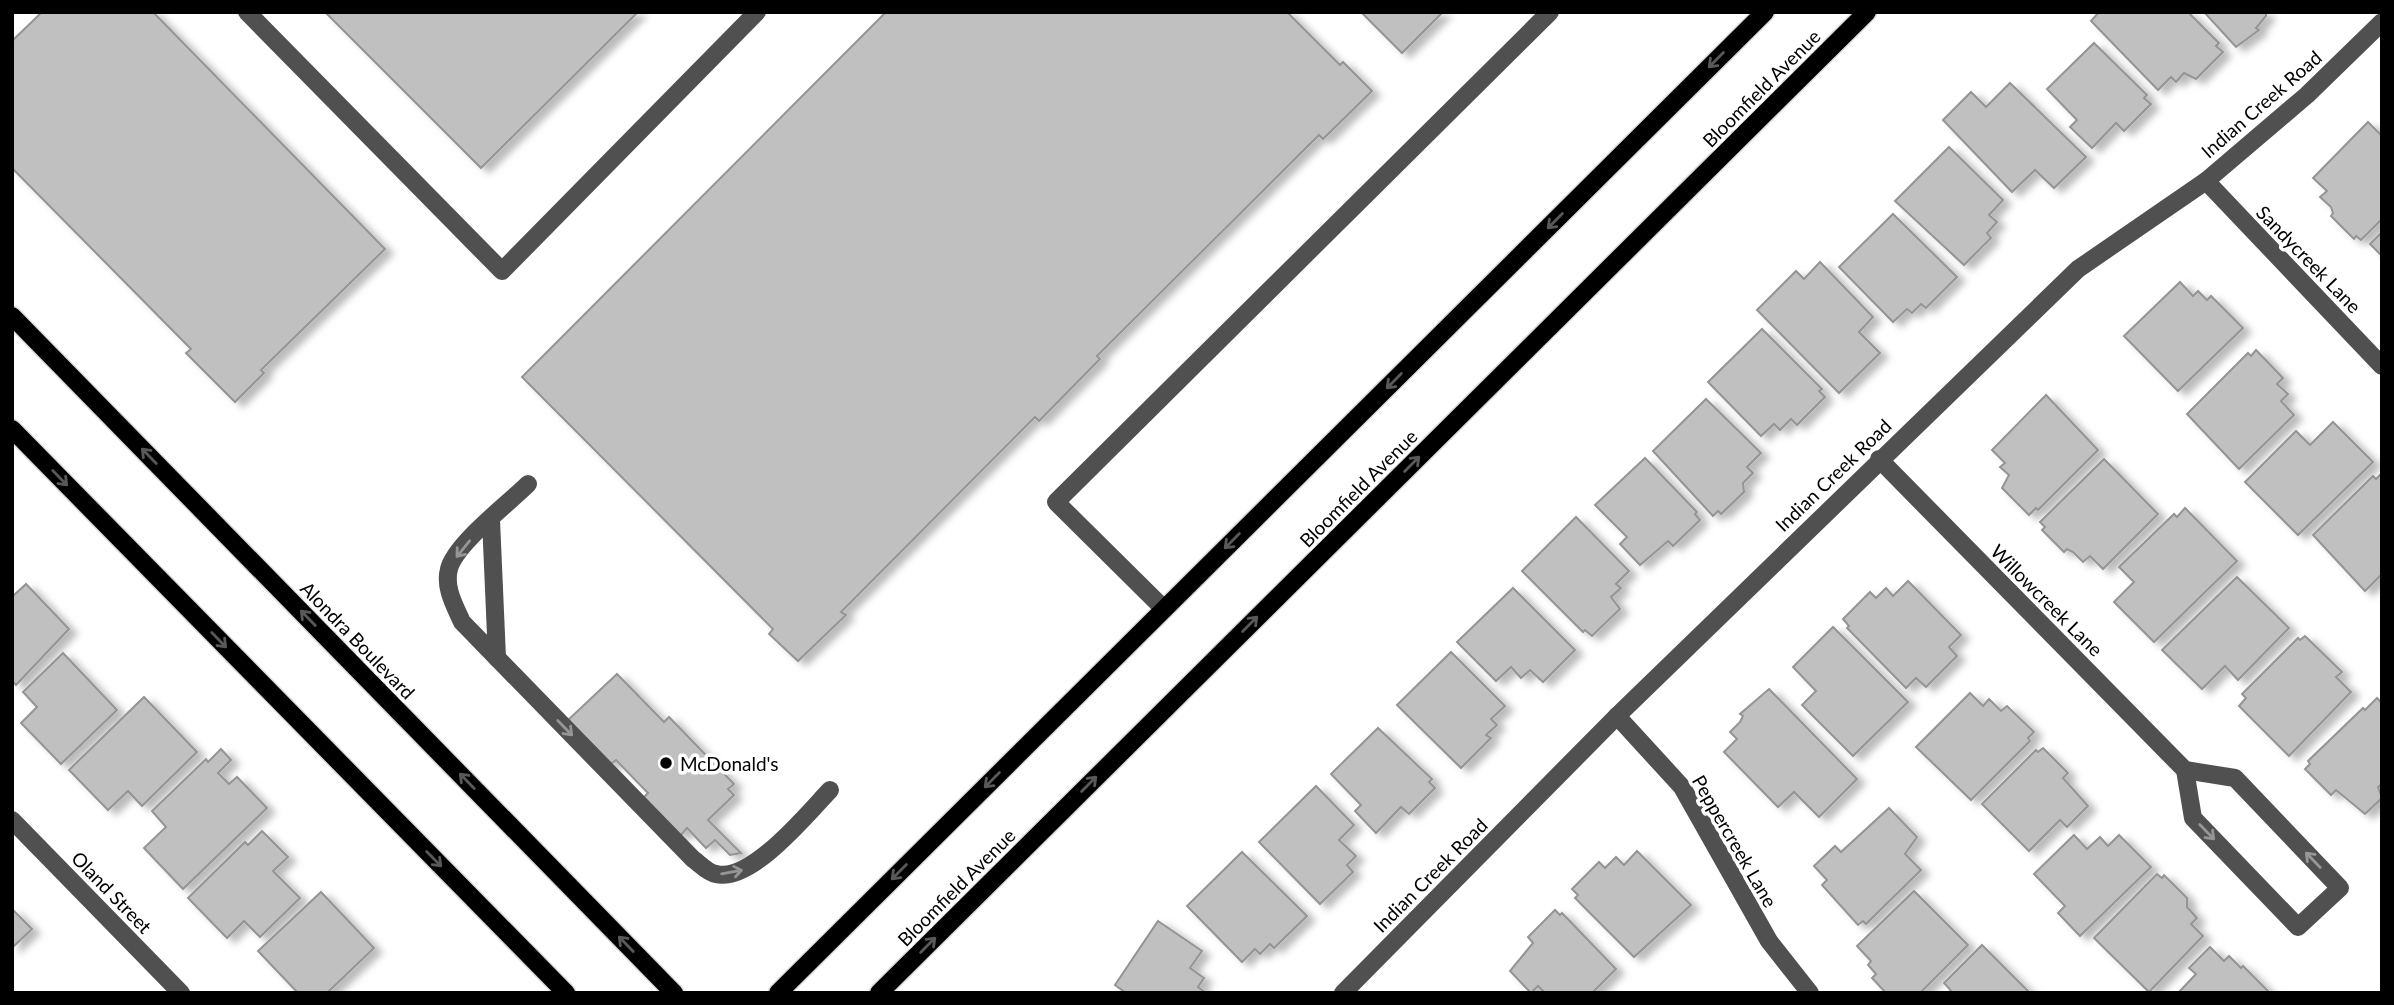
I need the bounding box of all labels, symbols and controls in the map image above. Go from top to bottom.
street label: Bloomfield Avenue [1697,24,1825,152]
street label: Indian Creek Road [2196,46,2326,162]
one-way arrow [1708,52,1725,69]
street label: Sandycreek Lane [2252,201,2366,317]
one-way arrow [1547,212,1564,229]
one-way arrow [1385,372,1402,389]
street label: Indian Creek Road [1770,414,1896,536]
street label: Bloomfield Avenue [1294,424,1422,552]
one-way arrow [141,448,158,465]
one-way arrow [1403,455,1420,472]
one-way arrow [51,469,68,486]
one-way arrow [1224,533,1241,550]
street label: Willowcreek Lane [1986,539,2108,661]
one-way arrow [455,540,470,558]
street label: Alondra Boulevard [296,576,420,704]
one-way arrow [300,610,317,627]
one-way arrow [1242,616,1259,633]
one-way arrow [211,632,228,649]
one-way arrow [556,719,573,736]
place label: McDonald's [680,752,779,775]
marker: McDonald's [658,755,674,771]
street label: Peppercreek Lane [1688,771,1782,911]
one-way arrow [983,772,1000,789]
one-way arrow [459,773,476,790]
one-way arrow [1080,776,1097,793]
street label: Indian Creek Road [1368,813,1492,937]
street label: Bloomfield Avenue [892,823,1020,951]
one-way arrow [2198,824,2215,841]
street label: Oland Street [67,846,157,938]
one-way arrow [426,851,443,868]
one-way arrow [2305,852,2322,869]
one-way arrow [891,863,908,880]
one-way arrow [720,865,742,878]
one-way arrow [618,936,635,953]
one-way arrow [919,936,936,953]

